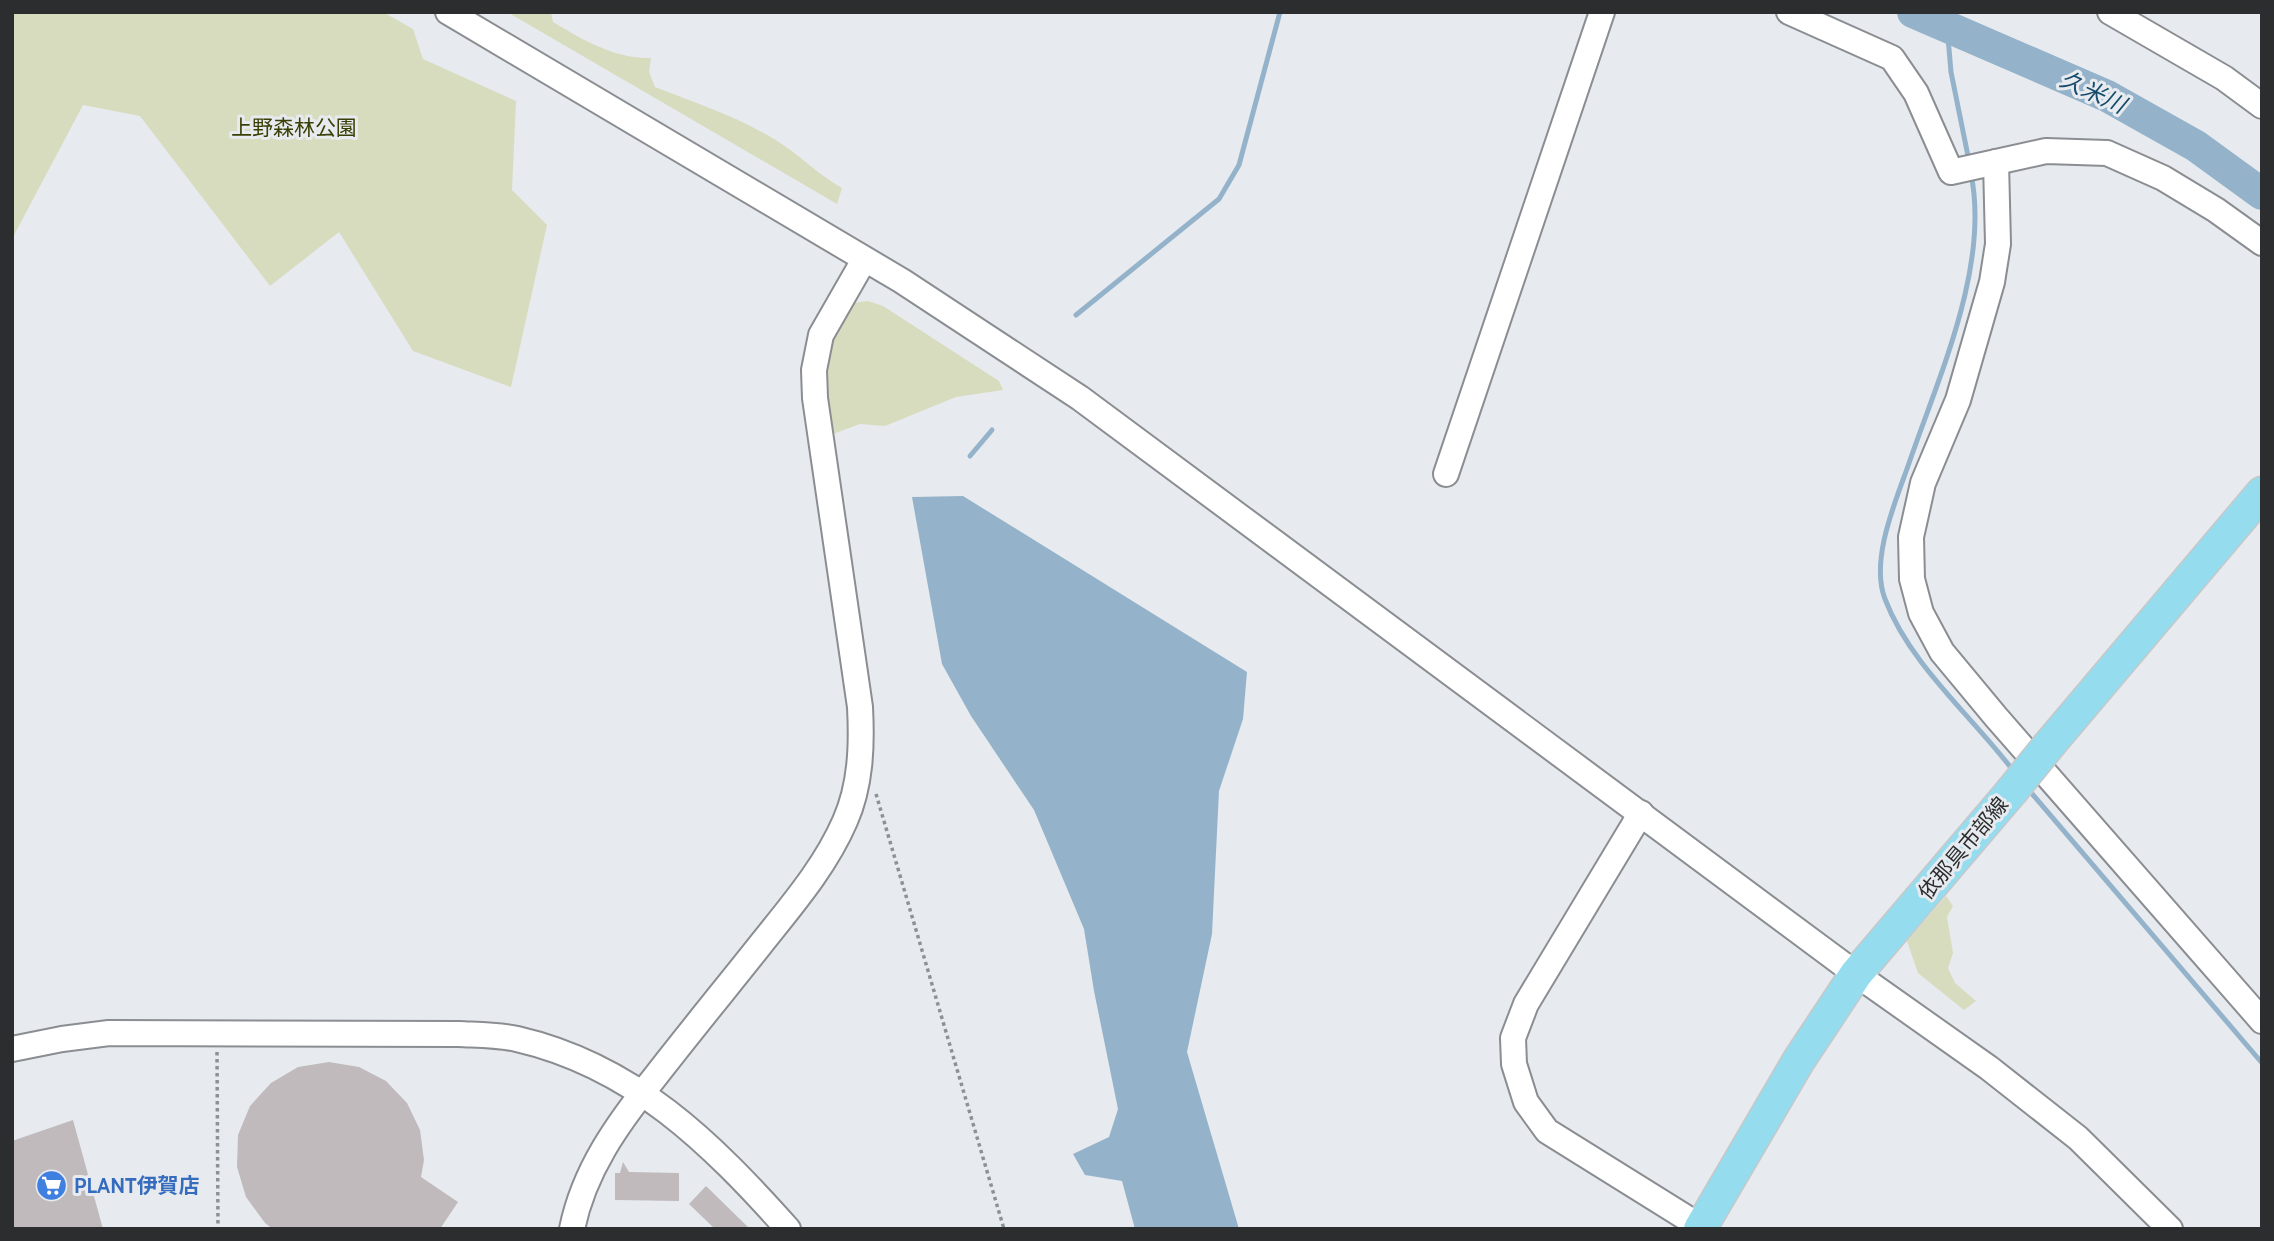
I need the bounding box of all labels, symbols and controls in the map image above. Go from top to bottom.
water label: 久米川 [2056,65,2133,121]
park label: 上野森林公園 [231,115,357,140]
street label: 依那具市部線 [1913,792,2013,904]
supermarket icon: PLANT伊賀店 [34,1168,68,1202]
place label: PLANT伊賀店 [74,1173,200,1198]

